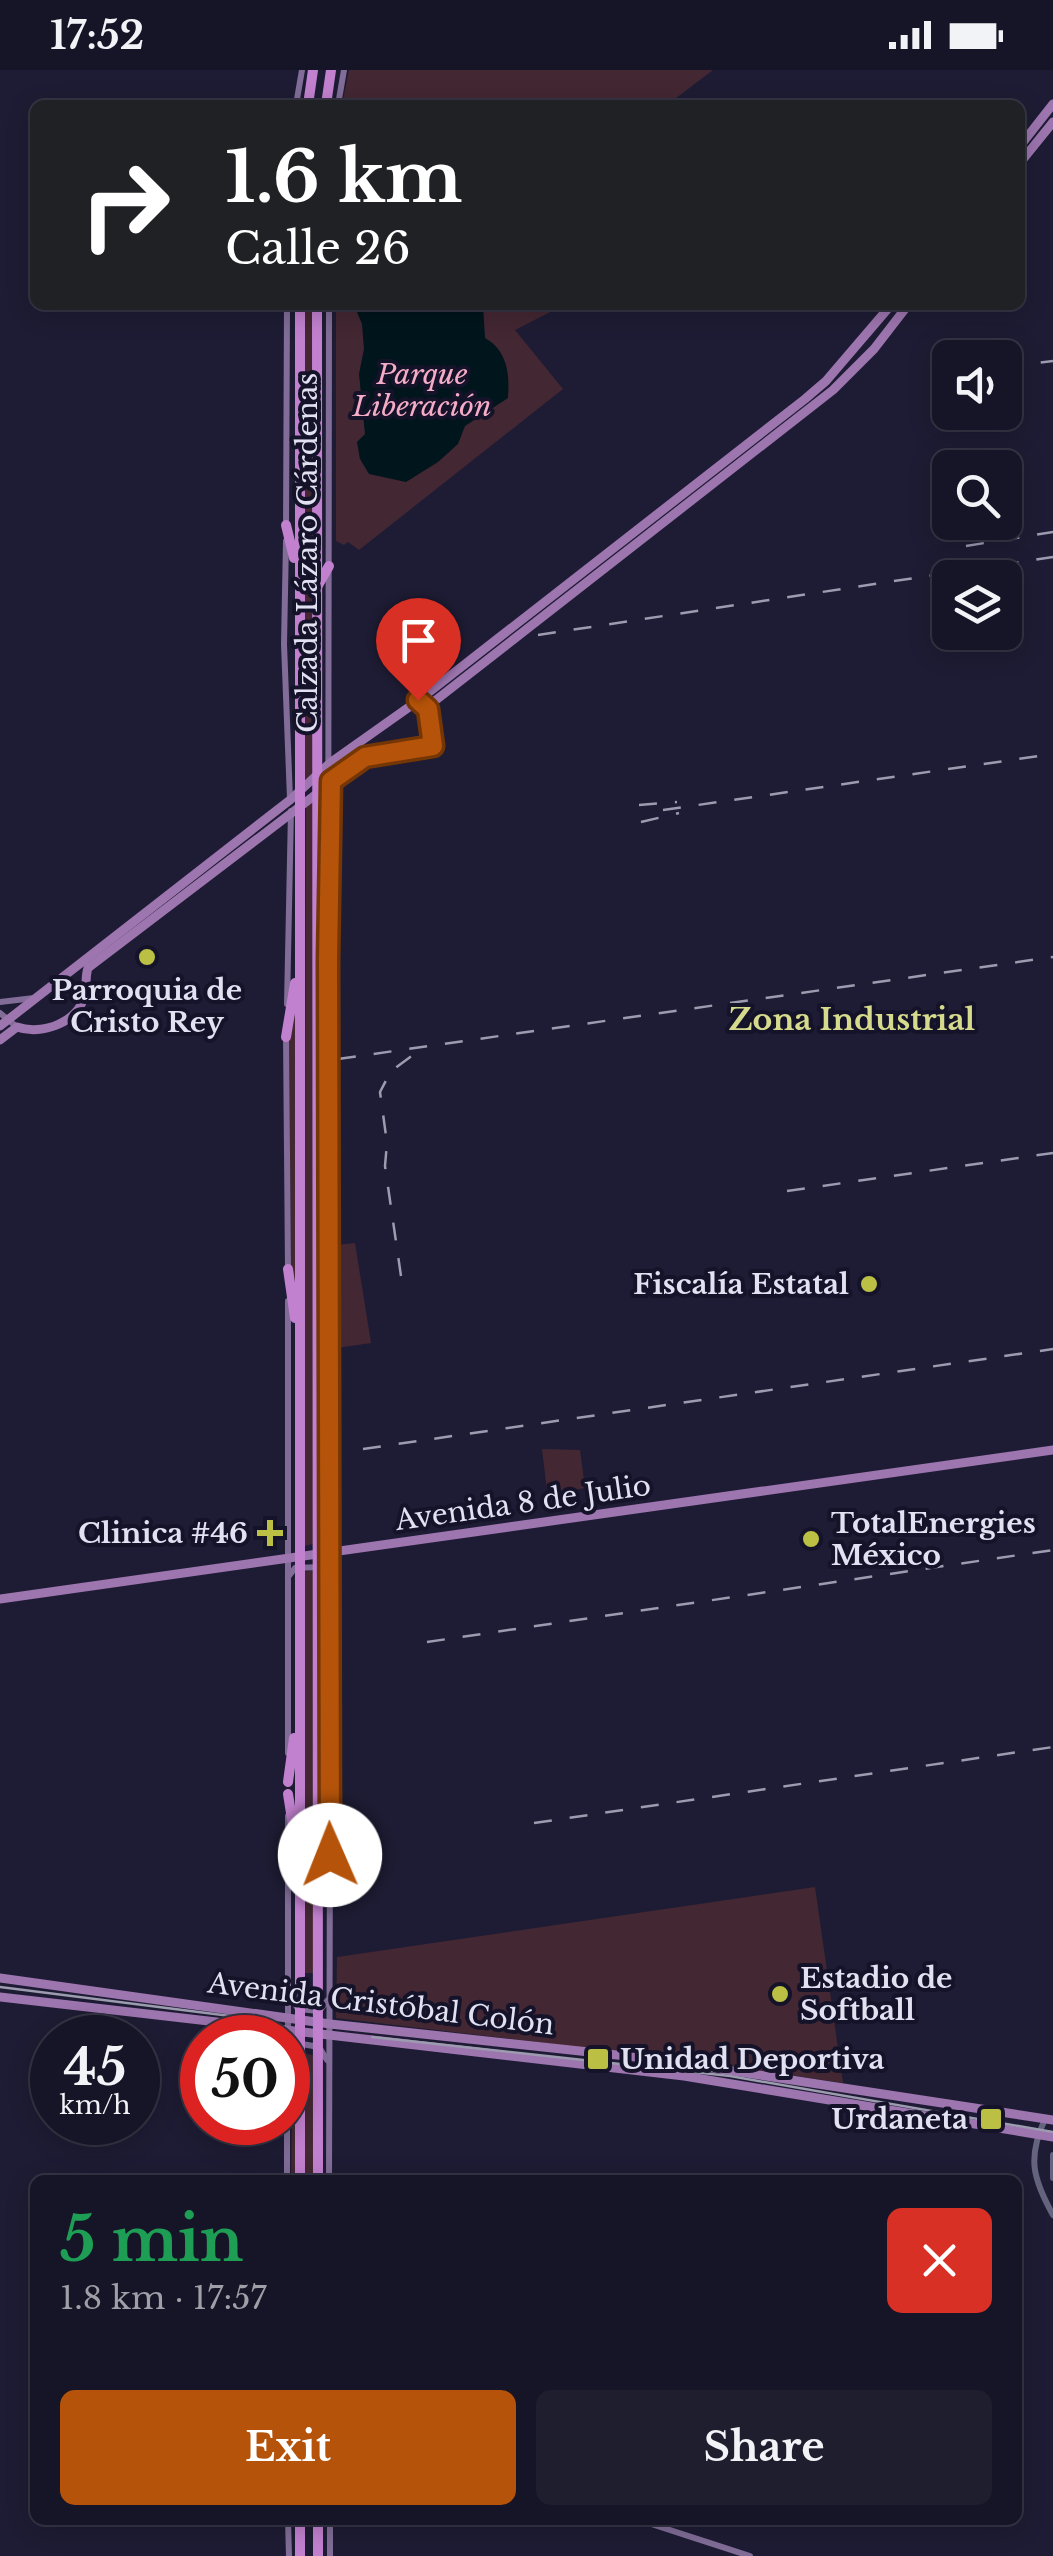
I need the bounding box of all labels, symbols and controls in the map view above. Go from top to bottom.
text: 17:52 [50,12,144,59]
text: 1.6 km [225,134,463,221]
icon: right [60,140,190,270]
text: Calle 26 [225,220,411,276]
map controls [932,340,1022,650]
button: sound [932,340,1022,430]
park label: Parque Liberación [352,357,491,424]
street label: Calzada Lázaro Cárdenas [290,373,325,733]
button: search [932,450,1022,540]
button: layers [932,560,1022,650]
pin [376,598,461,701]
icon: arrive [391,613,446,668]
marker: Parroquia de Cristo Rey [136,946,158,968]
place label: Parroquia de Cristo Rey [52,973,242,1040]
district label: Zona Industrial [729,1001,976,1038]
place label: Fiscalía Estatal [633,1267,849,1302]
marker: Fiscalía Estatal [858,1273,880,1295]
street label: Avenida 8 de Julio [392,1468,653,1538]
place label: TotalEnergies México [831,1506,1036,1573]
place label: Clinica #46 [78,1516,248,1551]
marker: Clinica #46 [257,1520,283,1546]
marker: TotalEnergies México [800,1528,822,1550]
position arrow [278,1803,382,1907]
place label: Estadio de Softball [800,1961,953,2028]
street label: Avenida Cristóbal Colón [205,1965,556,2043]
marker: Estadio de Softball [769,1983,791,2005]
speed limit sign: 50 [180,2015,310,2145]
text: 45 [64,2036,126,2099]
place label: Unidad Deportiva [620,2042,885,2077]
marker: Unidad Deportiva [585,2046,611,2072]
text: km/h [60,2090,130,2121]
place label: Urdaneta [831,2102,968,2137]
marker: Urdaneta [978,2106,1004,2132]
text: 5 min [60,2203,243,2277]
button: close [887,2208,992,2313]
text: 1.8 km · 17:57 [60,2278,267,2318]
button: Exit [60,2390,516,2505]
button: Share [536,2390,992,2505]

